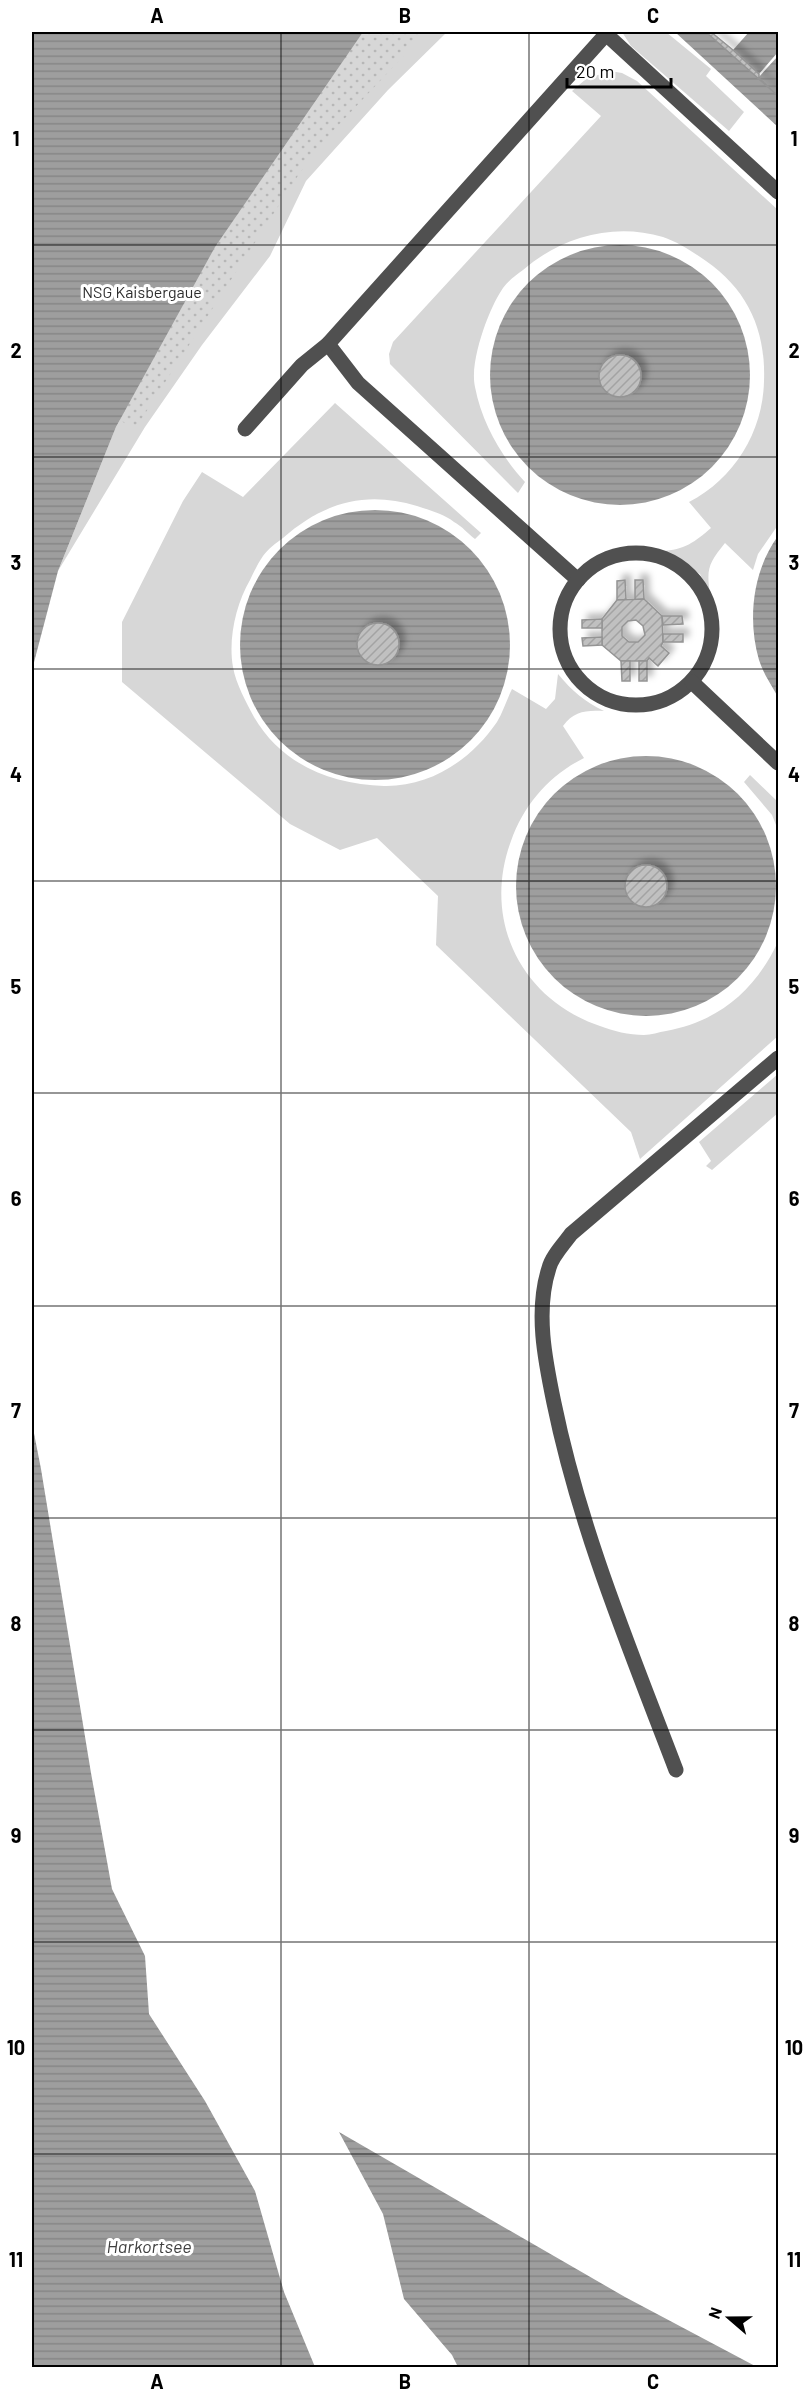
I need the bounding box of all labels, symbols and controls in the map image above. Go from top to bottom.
text: A [150,3,164,27]
text: B [399,3,411,27]
text: C [647,3,659,27]
scale bar [567,51,670,89]
text: 20 m [576,60,614,82]
text: 1 [12,126,20,150]
text: 1 [790,126,798,150]
park label: NSG Kaisbergaue [82,282,202,301]
text: 2 [10,338,22,362]
text: 2 [788,338,800,362]
text: 3 [11,550,21,574]
text: 3 [789,550,799,574]
text: 4 [10,762,22,786]
text: 4 [788,762,800,786]
text: 5 [11,974,22,998]
text: 5 [789,974,800,998]
text: 6 [11,1186,22,1210]
text: 6 [789,1186,800,1210]
text: 7 [11,1398,21,1422]
text: 7 [789,1398,799,1422]
text: 8 [11,1611,22,1635]
text: 8 [789,1611,800,1635]
text: 9 [11,1823,21,1847]
text: 9 [789,1823,799,1847]
text: 10 [7,2035,25,2059]
text: 10 [785,2035,803,2059]
water label: Harkortsee [106,2235,192,2257]
text: 11 [9,2247,23,2271]
text: 11 [787,2247,801,2271]
north arrow [699,2288,759,2348]
text: N [704,2304,725,2321]
text: A [150,2369,164,2393]
text: B [399,2369,411,2393]
text: C [647,2369,659,2393]

